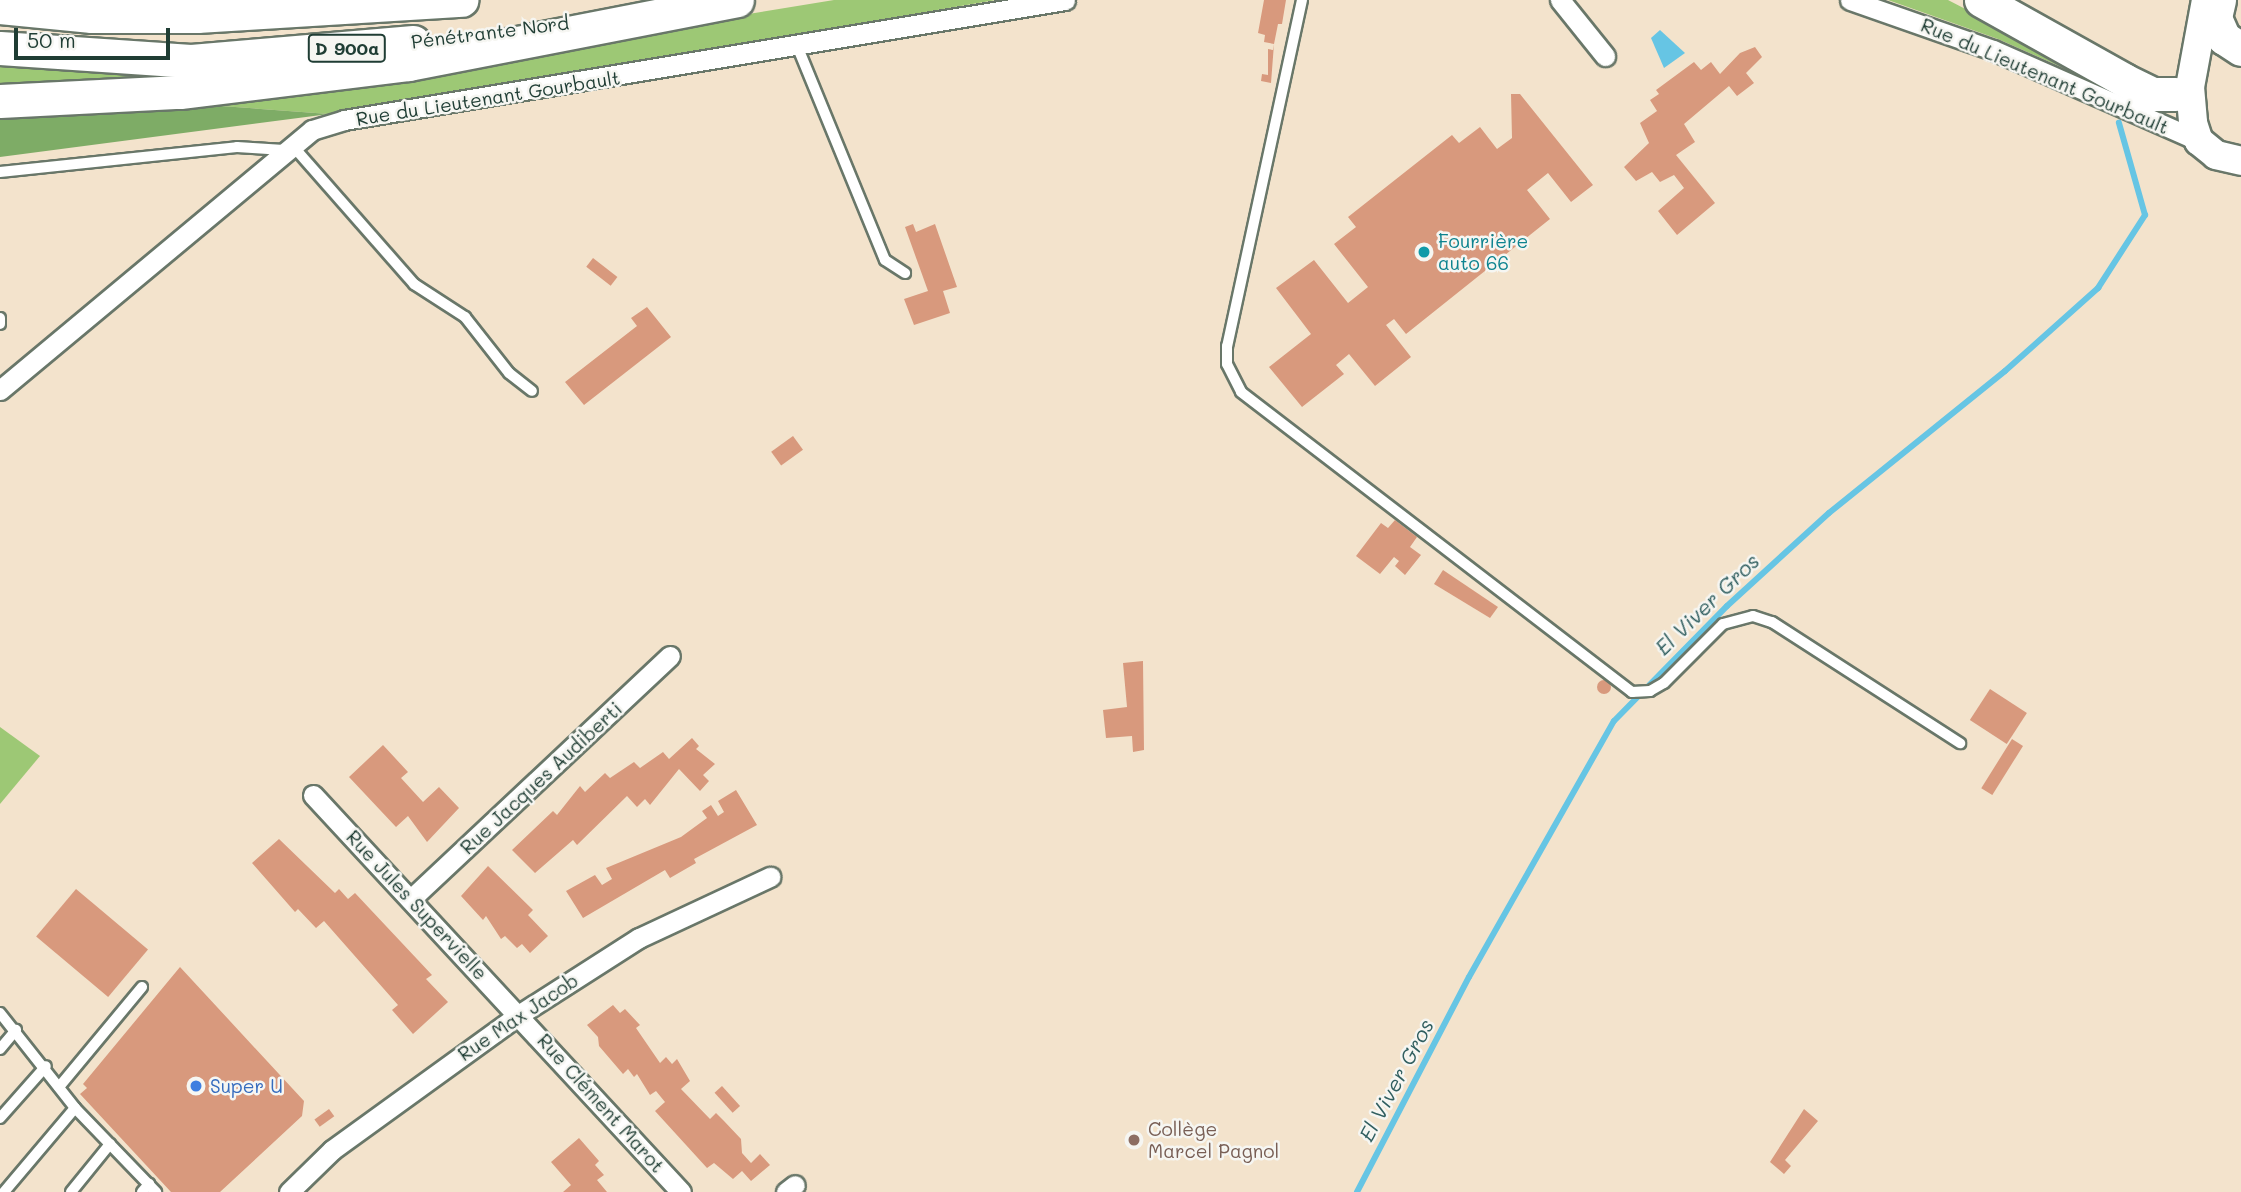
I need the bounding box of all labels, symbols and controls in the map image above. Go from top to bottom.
street label: Pénétrante Nord [410,11,570,53]
street label: Rue du Lieutenant Gourbault [1918,13,2172,139]
scale bar [18,14,173,58]
text: 50 m [27,26,76,53]
road number: D 900a [307,33,387,62]
street label: Rue du Lieutenant Gourbault [354,66,622,130]
place label: Fourrière auto 66 [1438,230,1528,274]
marker: Fourrière auto 66 [1416,244,1432,260]
water label: El Viver Gros [1650,548,1764,660]
street label: Rue Jacques Audiberti [456,697,626,859]
street label: Rue Jules Supervielle [342,826,492,984]
street label: Rue Max Jacob [454,968,582,1066]
water label: El Viver Gros [1353,1015,1439,1145]
street label: Rue Clément Marot [533,1029,669,1177]
place label: Super U [210,1075,283,1097]
marker: Super U [188,1078,204,1094]
place label: Collège Marcel Pagnol [1148,1118,1279,1162]
marker: Collège Marcel Pagnol [1126,1132,1142,1148]

